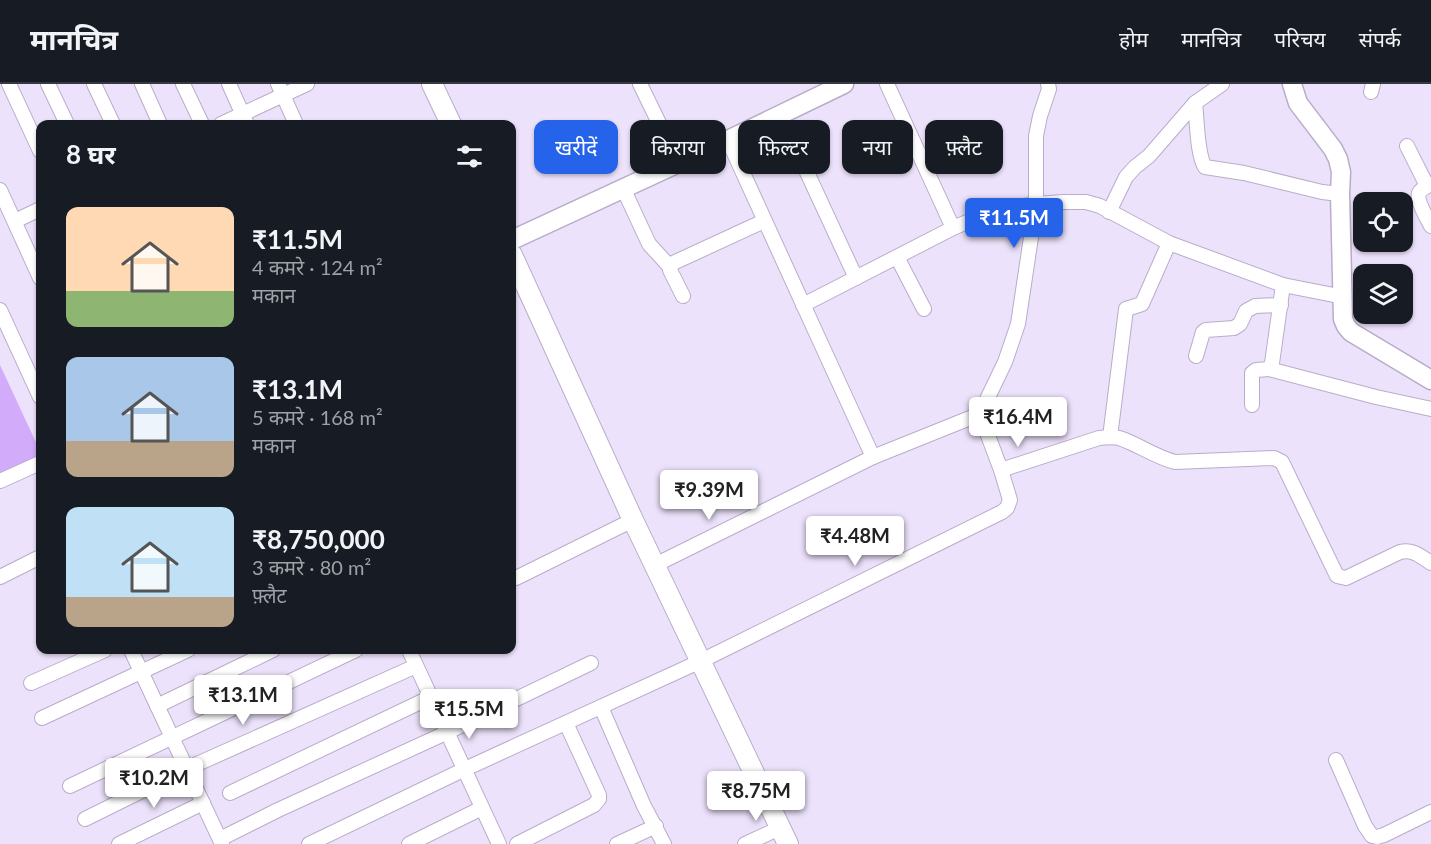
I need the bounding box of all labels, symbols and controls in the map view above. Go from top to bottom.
text: मानचित्र [30,22,118,56]
text: होम [1119,26,1148,51]
text: मानचित्र [1181,26,1241,51]
text: परिचय [1274,26,1326,51]
text: संपर्क [1359,26,1401,51]
chip: खरीदें [534,120,618,174]
chip: किराया [630,120,726,174]
chip: फ़िल्टर [738,120,830,174]
chip: नया [842,120,913,174]
chip: फ़्लैट [925,120,1003,174]
text: 8 घर [66,138,116,170]
icon: filters [453,140,486,173]
map controls [1353,192,1413,324]
button: locate [1353,192,1413,252]
pin: ₹11.5M [965,198,1063,249]
text: ₹11.5M [979,205,1049,229]
text: ₹11.5M [252,223,343,255]
icon: home [114,231,186,303]
text: 4 कमरे · 124 m² [252,255,383,279]
button: layers [1353,264,1413,324]
text: मकान [252,283,296,307]
text: ₹13.1M [252,373,343,405]
icon: home [114,381,186,453]
pin: ₹16.4M [969,397,1067,448]
text: ₹16.4M [983,404,1053,428]
text: 5 कमरे · 168 m² [252,405,383,429]
text: मकान [252,433,296,457]
pin: ₹9.39M [660,470,758,521]
text: ₹9.39M [674,477,744,501]
pin: ₹4.48M [806,516,904,567]
text: ₹8,750,000 [252,523,385,555]
text: ₹4.48M [820,523,890,547]
icon: home [114,531,186,603]
text: 3 कमरे · 80 m² [252,555,371,579]
text: फ़्लैट [252,583,287,607]
pin: ₹13.1M [194,675,292,726]
text: ₹13.1M [208,682,278,706]
pin: ₹15.5M [420,689,518,740]
text: ₹15.5M [434,696,504,720]
pin: ₹10.2M [105,758,203,809]
text: ₹10.2M [119,765,189,789]
pin: ₹8.75M [707,771,805,822]
text: ₹8.75M [721,778,791,802]

